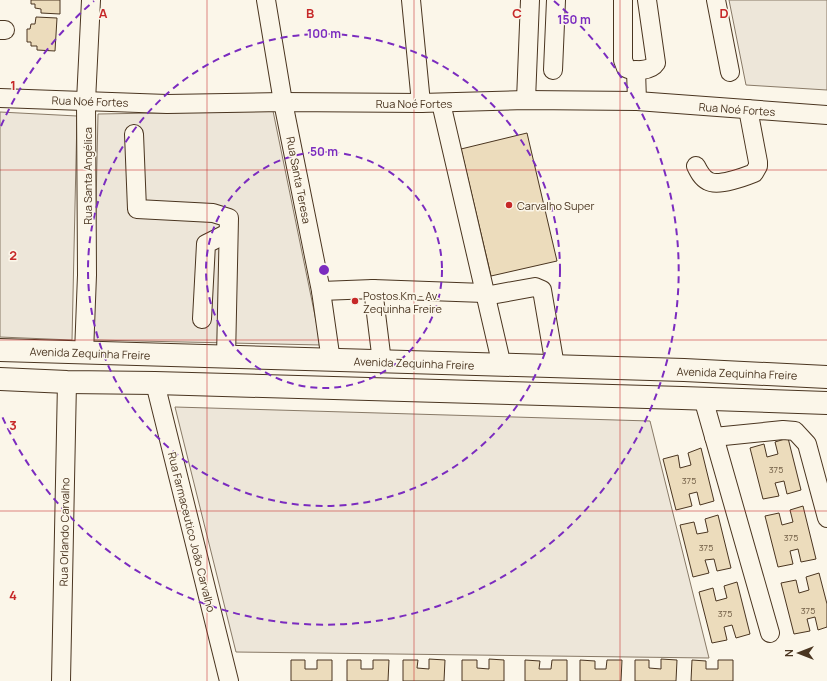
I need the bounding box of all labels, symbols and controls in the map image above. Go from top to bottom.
text: A [99,4,108,22]
text: B [306,4,314,22]
text: C [512,4,522,22]
text: D [719,4,729,22]
text: 150 m [557,11,591,28]
text: 100 m [307,25,341,42]
text: 1 [10,76,16,94]
street label: Rua Noé Fortes [51,92,129,110]
street label: Rua Noé Fortes [376,96,453,111]
street label: Rua Noé Fortes [698,99,776,119]
street label: Rua Santa Angélica [80,127,95,225]
street label: Rua Santa Teresa [283,135,315,225]
text: 50 m [310,143,338,160]
place label: Carvalho Super [517,198,594,213]
marker: Carvalho Super [504,200,514,210]
text: 2 [9,246,17,264]
centre of rings [317,263,331,277]
place label: Postos Km - Av. Zequinha Freire [363,288,442,316]
marker: Postos Km - Av. Zequinha Freire [350,296,360,306]
street label: Avenida Zequinha Freire [29,343,151,363]
street label: Avenida Zequinha Freire [353,353,475,373]
street label: Avenida Zequinha Freire [676,363,798,383]
text: 3 [9,416,17,434]
street label: Rua Farmaceutico João Carvalho [165,450,219,614]
house number: 375 [769,463,783,476]
house number: 375 [682,474,696,487]
street label: Rua Orlando Carvalho [56,477,72,587]
house number: 375 [784,531,798,544]
house number: 375 [699,541,713,554]
text: 4 [9,586,17,604]
house number: 375 [801,604,815,617]
house number: 375 [718,607,732,620]
north arrow [779,633,819,673]
text: N [781,649,796,657]

